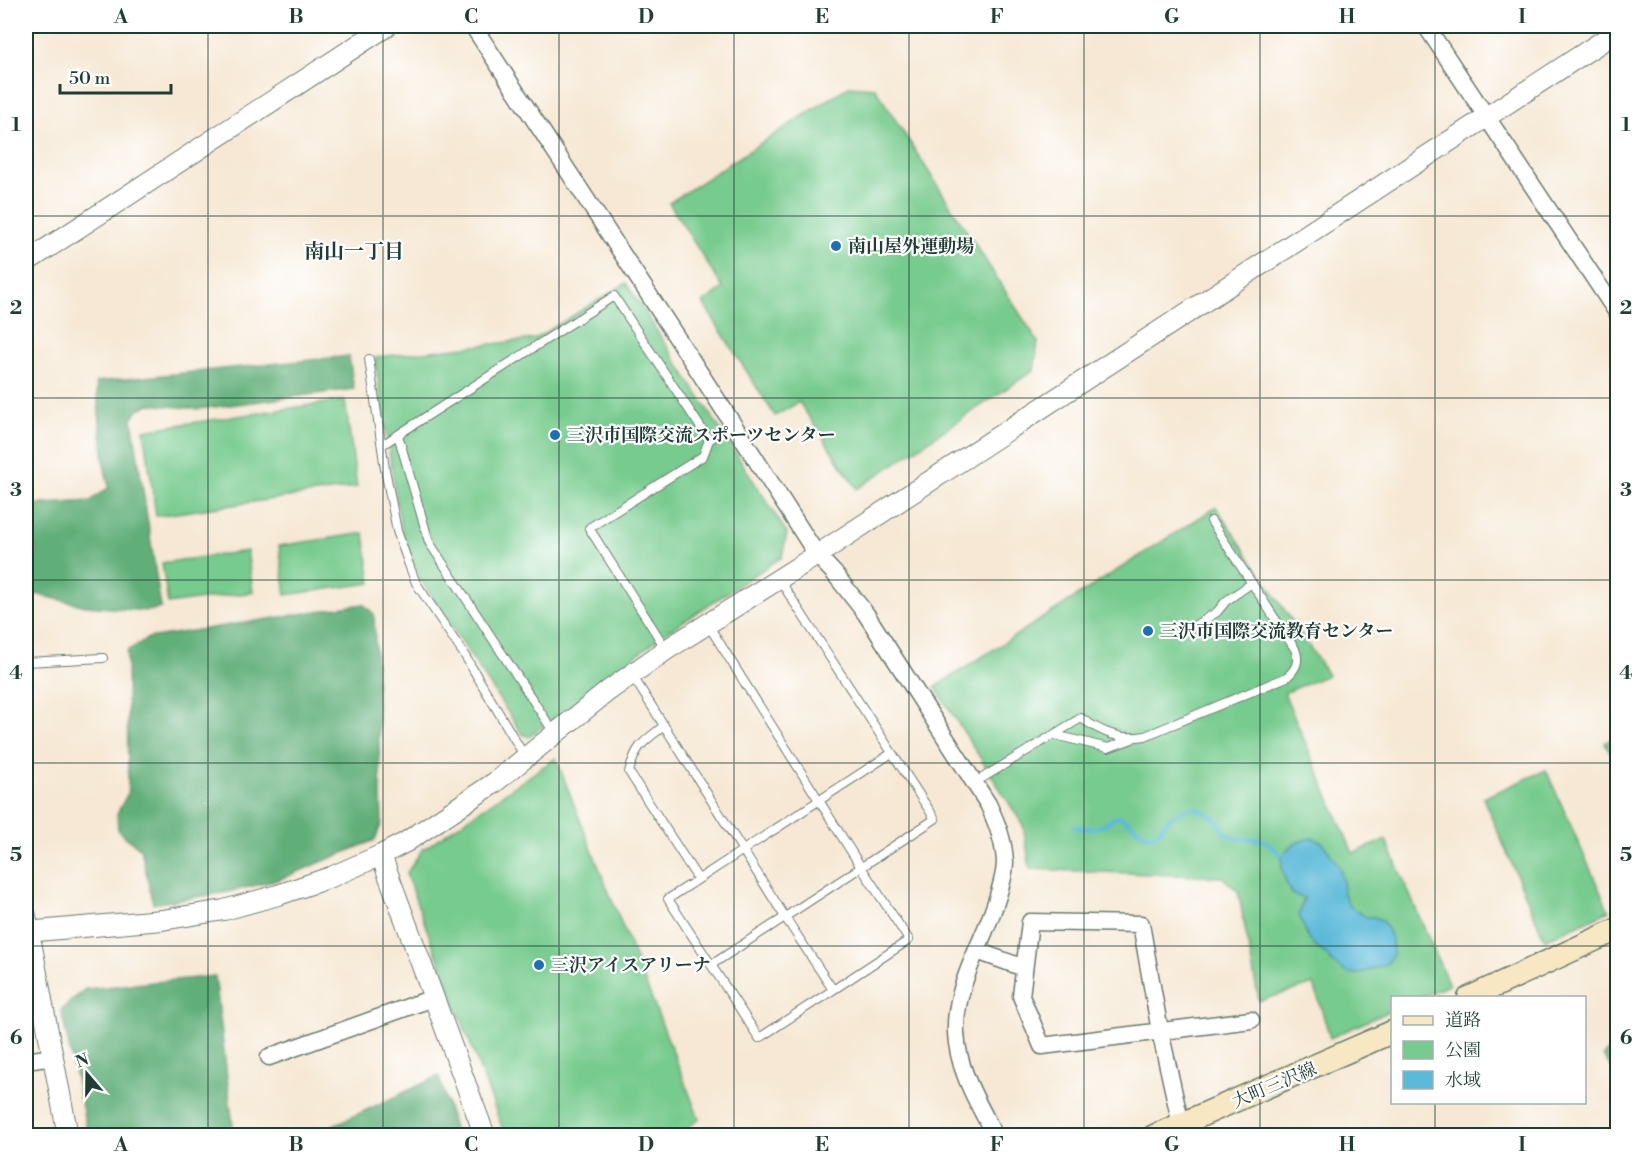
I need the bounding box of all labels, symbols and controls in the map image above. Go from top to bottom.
text: A [113,5,129,30]
text: B [288,5,304,30]
text: C [464,5,478,30]
text: D [638,5,654,30]
text: E [815,5,829,30]
text: F [990,5,1004,30]
text: G [1164,5,1180,30]
text: H [1339,5,1356,30]
text: I [1518,5,1526,30]
scale bar [60,57,171,95]
text: 50 m [69,67,111,90]
text: 1 [11,113,21,138]
text: 1 [1621,113,1631,138]
place label: 南山屋外運動場 [848,235,974,258]
marker: 南山屋外運動場 [829,239,843,253]
district label: 南山一丁目 [304,240,404,265]
text: 2 [10,296,22,321]
text: 2 [1620,296,1632,321]
place label: 三沢市国際交流スポーツセンター [567,424,836,447]
marker: 三沢市国際交流スポーツセンター [548,428,562,442]
text: 3 [10,478,22,503]
text: 3 [1620,478,1632,503]
place label: 三沢市国際交流教育センター [1160,620,1393,643]
marker: 三沢市国際交流教育センター [1141,624,1155,638]
text: 4 [9,661,23,686]
text: 4 [1619,661,1633,686]
text: 5 [10,843,22,868]
text: 5 [1620,843,1632,868]
place label: 三沢アイスアリーナ [551,954,710,977]
marker: 三沢アイスアリーナ [532,958,546,972]
legend [1391,996,1586,1104]
text: 道路 [1445,1009,1481,1032]
text: 6 [10,1026,23,1051]
text: 6 [1620,1026,1633,1051]
text: 公園 [1445,1039,1481,1062]
north arrow [57,1044,117,1104]
text: N [73,1049,92,1072]
street label: 大町三沢線 [1228,1057,1320,1114]
text: 水域 [1445,1069,1481,1092]
text: A [113,1133,129,1158]
text: B [288,1133,304,1158]
text: C [464,1133,478,1158]
text: D [638,1133,654,1158]
text: E [815,1133,829,1158]
text: F [990,1133,1004,1158]
text: G [1164,1133,1180,1158]
text: H [1339,1133,1356,1158]
text: I [1518,1133,1526,1158]

